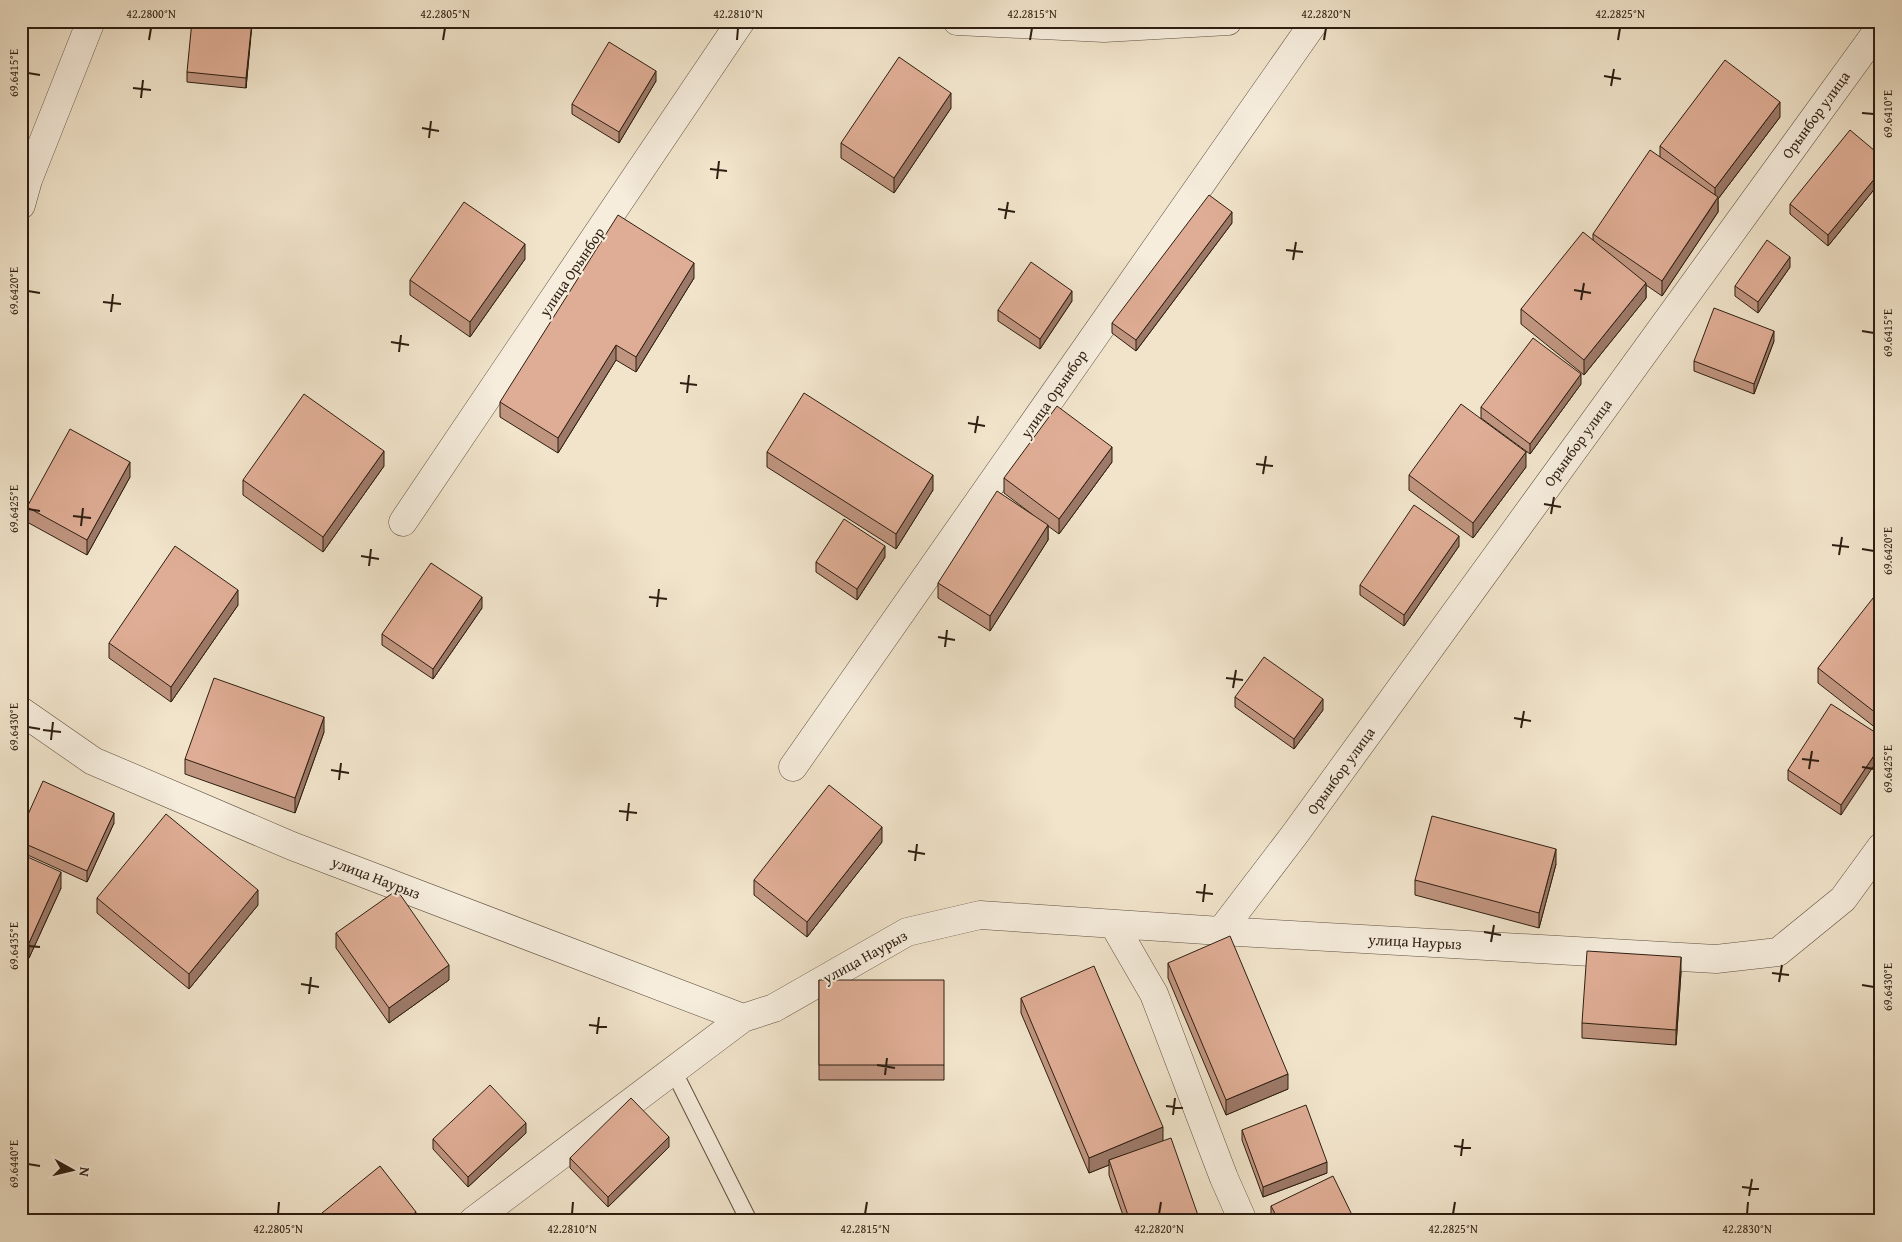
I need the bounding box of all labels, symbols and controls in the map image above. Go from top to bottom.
text: 42.2800°N [126,5,176,22]
text: 42.2805°N [420,5,470,22]
text: 42.2810°N [713,5,763,22]
text: 42.2815°N [1007,5,1057,22]
text: 42.2820°N [1301,5,1351,22]
text: 42.2825°N [1595,5,1645,22]
text: 69.6415°E [5,49,22,97]
street label: Орынбор улица [1777,66,1855,163]
text: 69.6410°E [1879,90,1896,138]
street label: улица Орынбор [533,223,609,321]
text: 69.6420°E [5,267,22,315]
text: 69.6415°E [1879,309,1896,357]
street label: улица Орынбор [1015,345,1092,443]
street label: Орынбор улица [1539,394,1617,491]
text: 69.6425°E [5,485,22,533]
text: 69.6420°E [1879,527,1896,575]
text: 69.6430°E [5,703,22,751]
street label: Орынбор улица [1302,722,1380,819]
text: 69.6425°E [1879,745,1896,793]
street label: улица Наурыз [328,851,424,904]
text: 69.6435°E [5,922,22,970]
street label: улица Наурыз [818,925,911,989]
street label: улица Наурыз [1367,929,1462,954]
text: 69.6430°E [1879,963,1896,1011]
text: 69.6440°E [5,1140,22,1188]
north arrow [48,1144,98,1194]
text: N [74,1166,95,1178]
text: 42.2805°N [253,1220,303,1237]
text: 42.2810°N [547,1220,597,1237]
text: 42.2815°N [840,1220,890,1237]
text: 42.2820°N [1134,1220,1184,1237]
text: 42.2825°N [1428,1220,1478,1237]
text: 42.2830°N [1722,1220,1772,1237]

